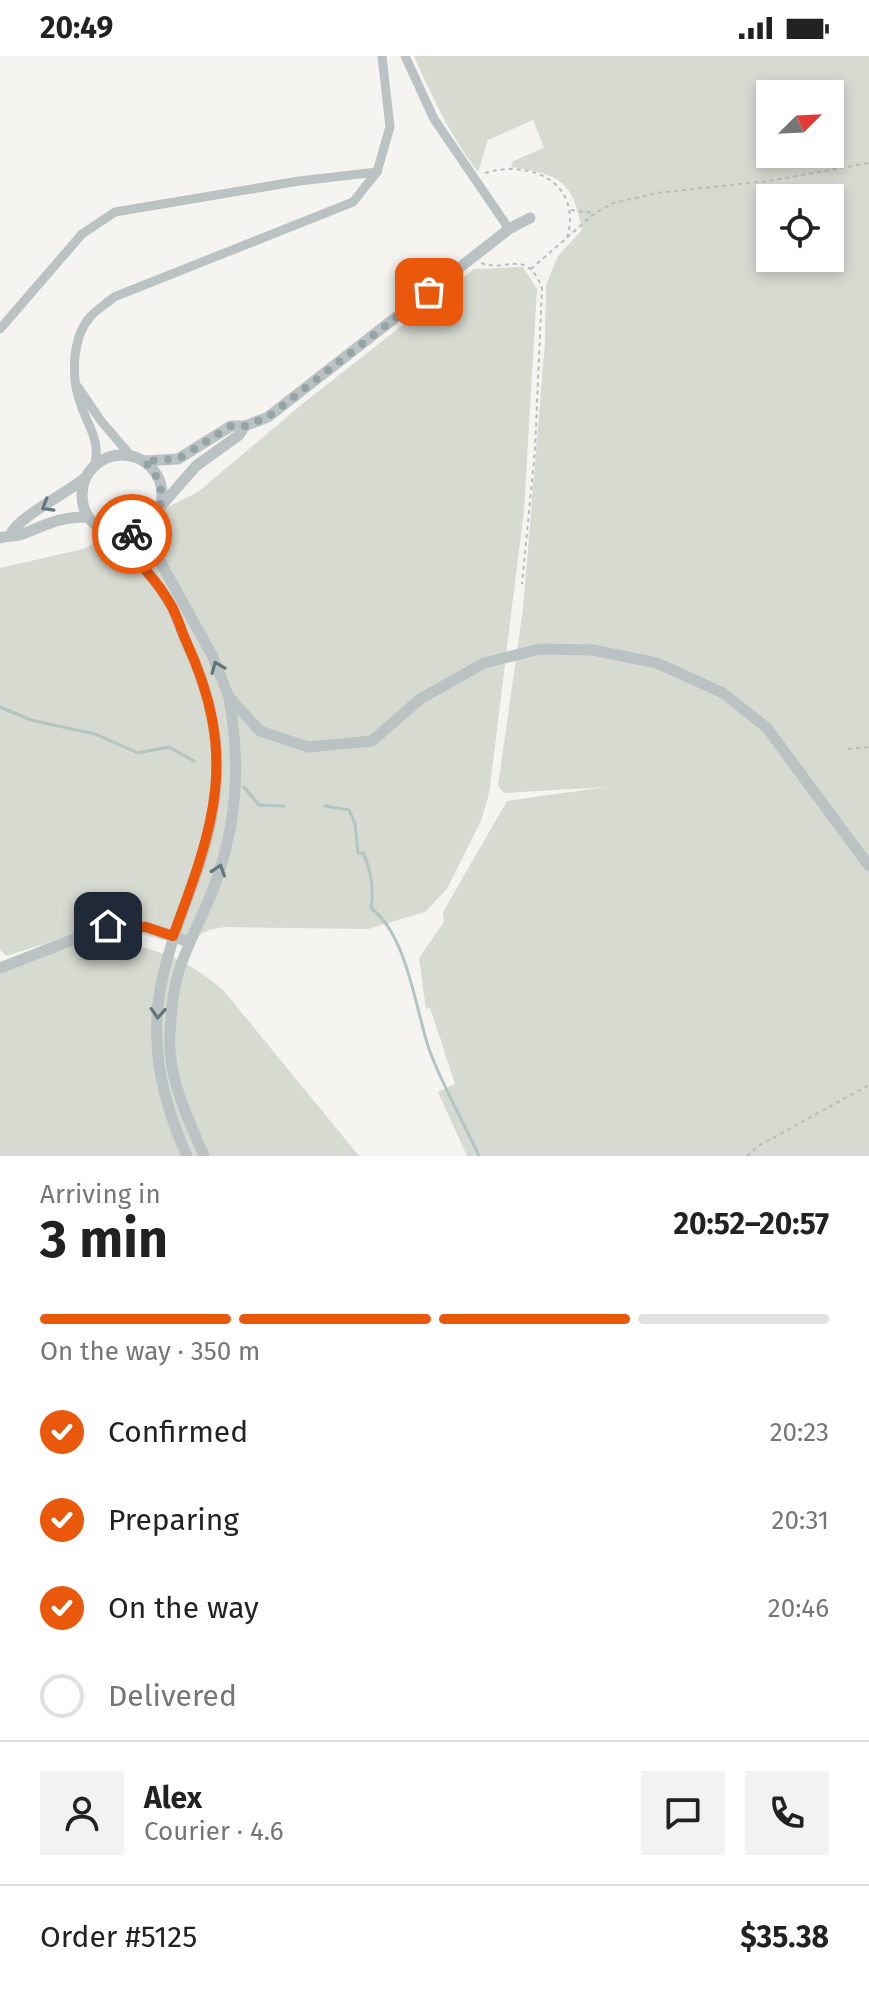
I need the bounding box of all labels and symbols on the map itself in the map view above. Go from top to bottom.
north arrow [756,80,844,168]
pin [395,258,463,326]
courier [92,494,172,574]
one-way arrow [41,496,55,512]
one-way arrow [210,661,226,675]
one-way arrow [210,864,226,878]
pin [74,892,142,960]
one-way arrow [150,1007,167,1020]

